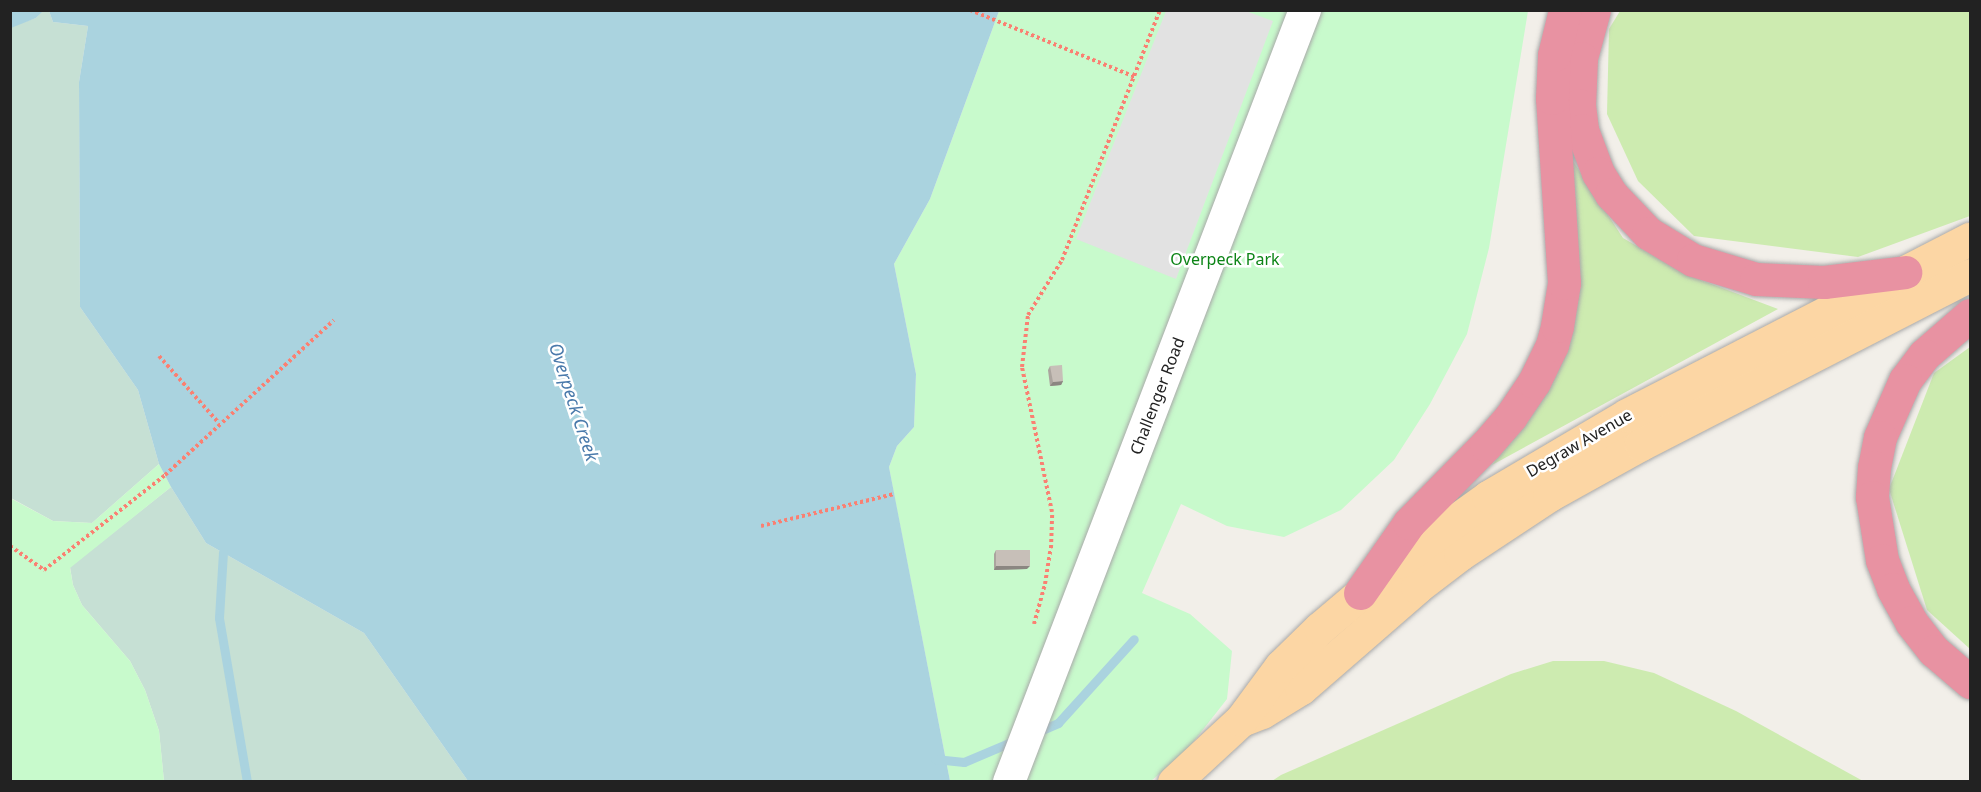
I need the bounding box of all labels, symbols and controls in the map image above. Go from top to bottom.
park label: Overpeck Park [1170,249,1280,269]
street label: Challenger Road [1126,335,1188,457]
water label: Overpeck Creek [545,340,603,464]
street label: Degraw Avenue [1523,405,1635,481]

